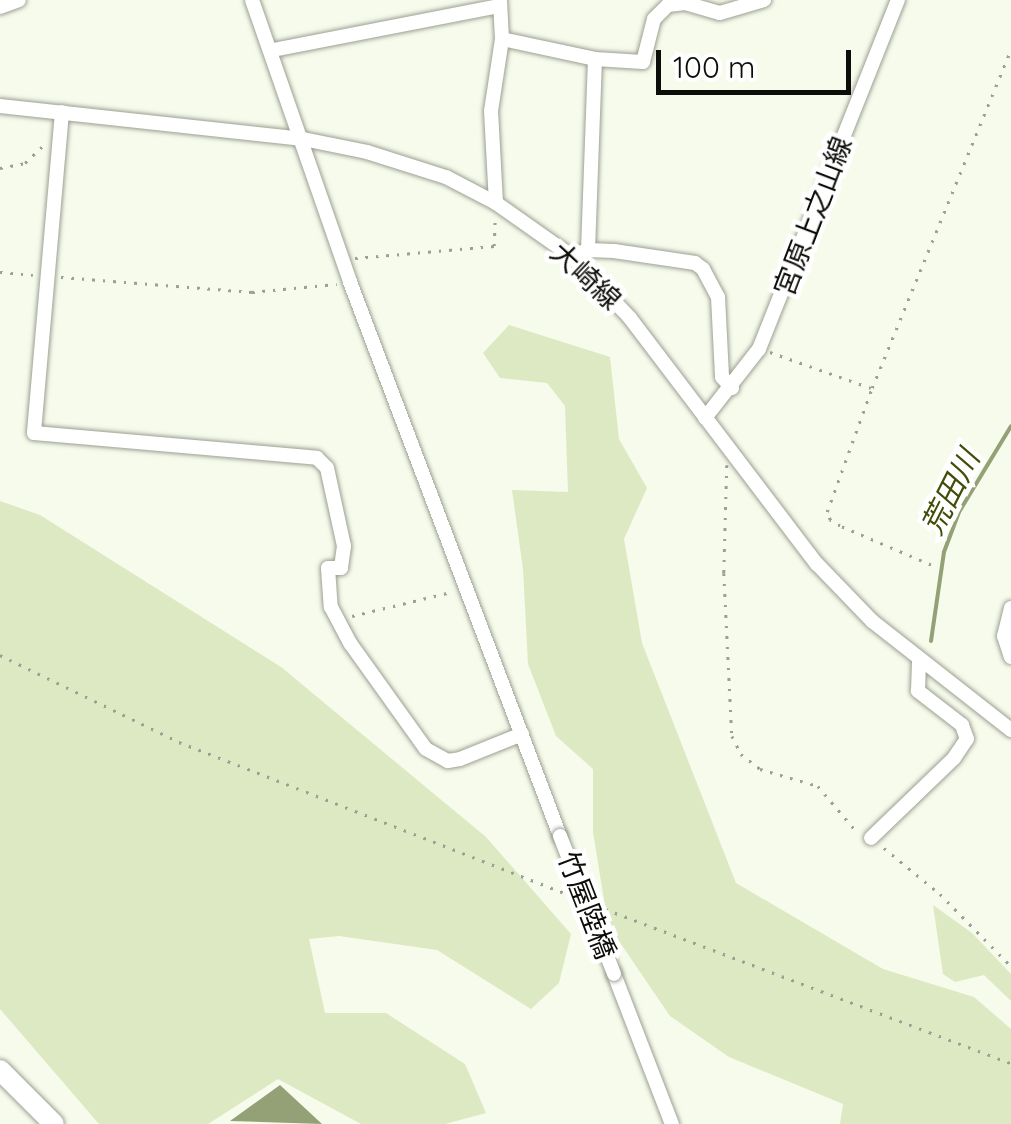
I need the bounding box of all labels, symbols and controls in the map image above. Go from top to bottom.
scale bar [661,30,856,92]
text: 100 m [673,48,755,86]
street label: 宮原上之山線 [767,132,859,300]
street label: 大崎線 [544,235,628,317]
water label: 荒田川 [914,444,986,540]
street label: 竹屋陸橋 [551,847,623,963]

